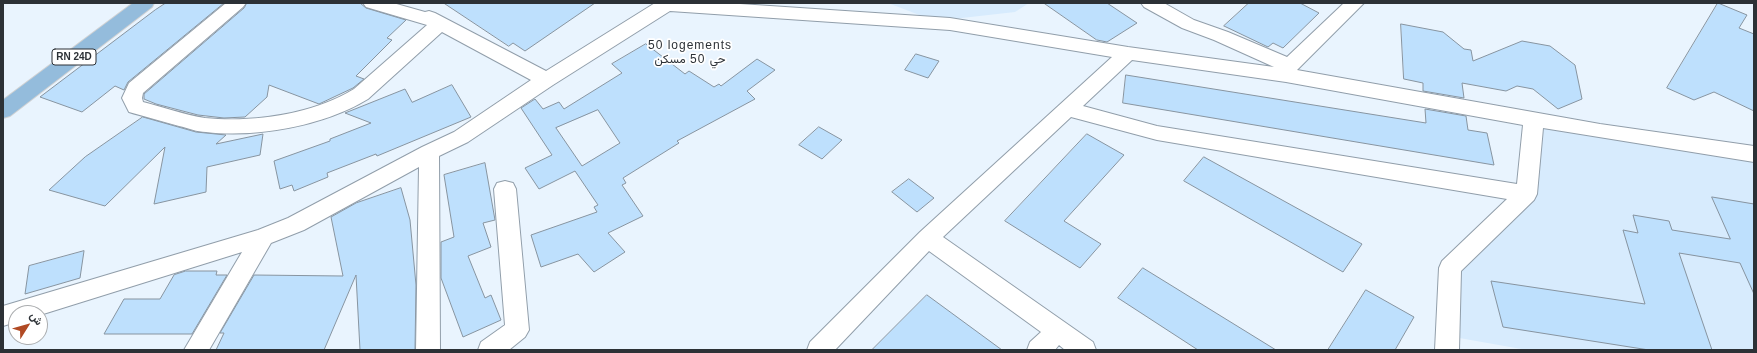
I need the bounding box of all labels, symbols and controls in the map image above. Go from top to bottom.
district label: 50 logements حي 50 مسكن [648,39,732,67]
road number: RN 24D [52,49,96,65]
north arrow [8,305,48,345]
text: ش [28,309,46,327]

